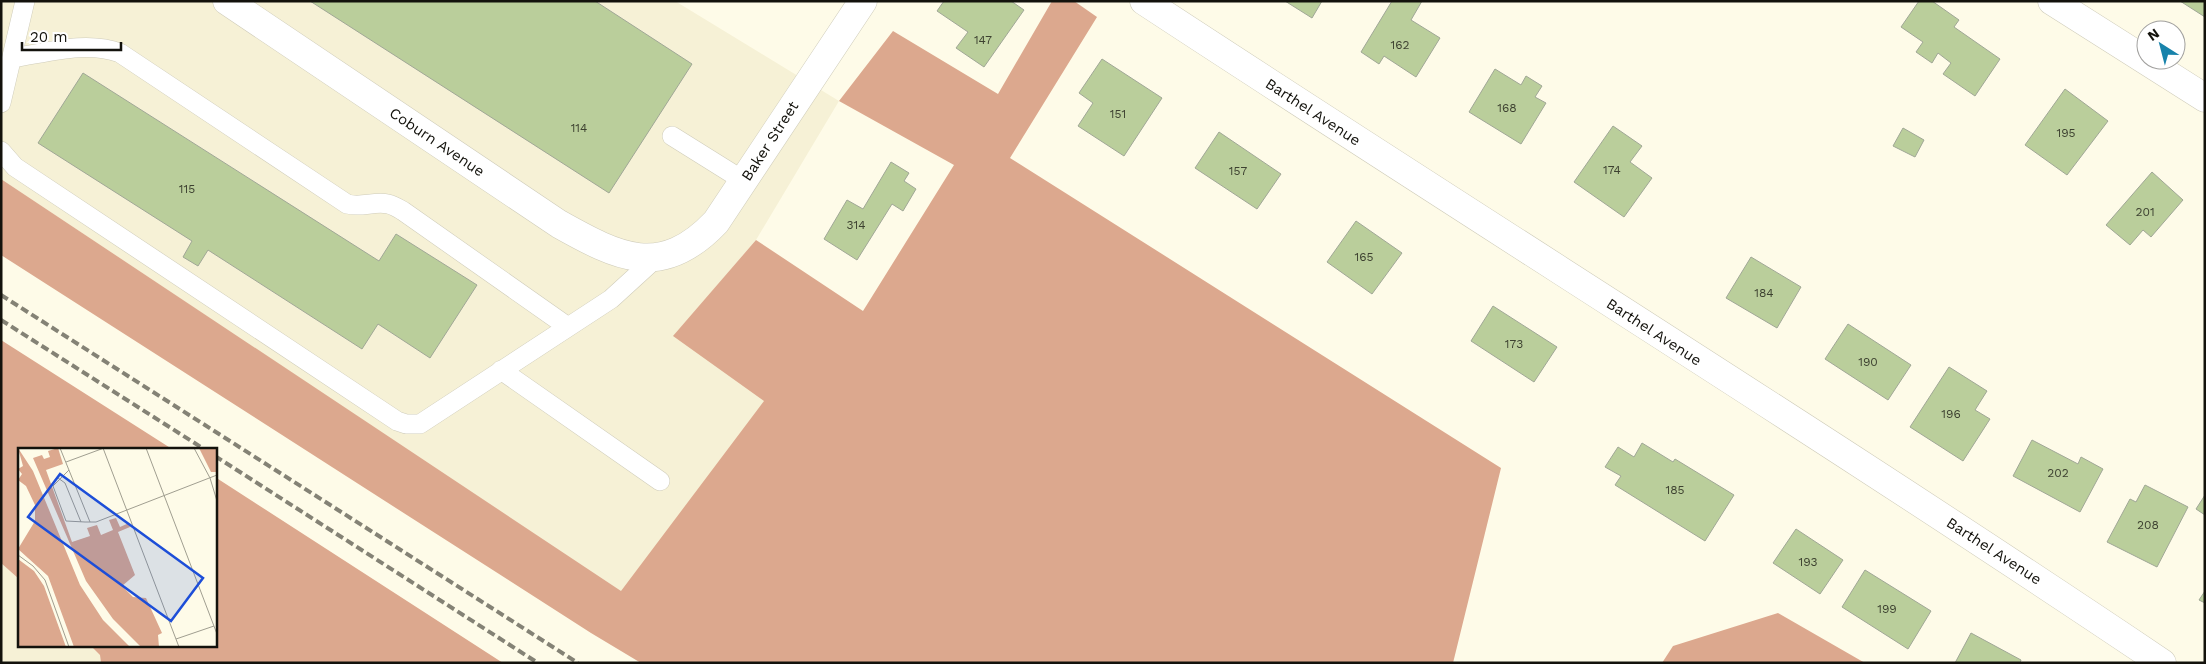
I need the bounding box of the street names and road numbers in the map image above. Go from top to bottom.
street label: Barthel Avenue [1262,75,1364,149]
street label: Baker Street [738,97,803,184]
street label: Coburn Avenue [386,104,488,180]
street label: Barthel Avenue [1603,295,1705,369]
street label: Barthel Avenue [1943,514,2045,588]

